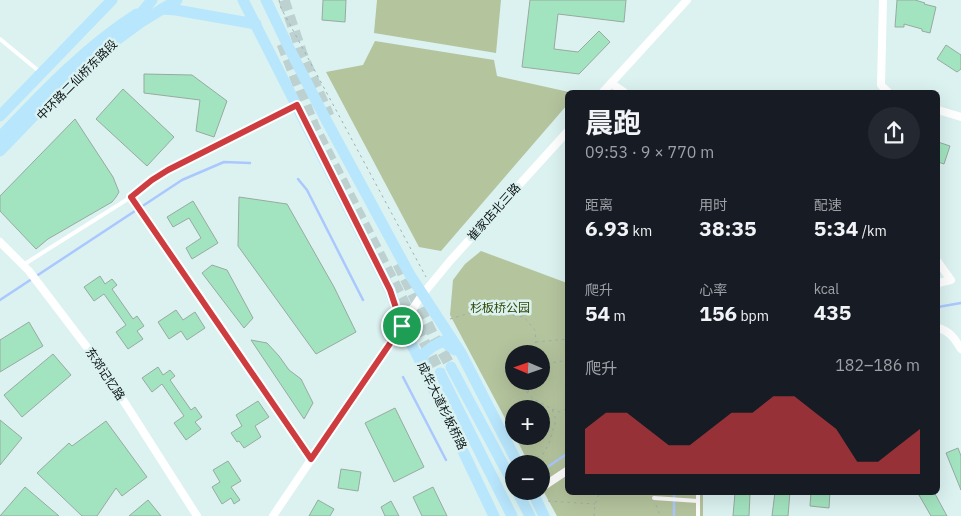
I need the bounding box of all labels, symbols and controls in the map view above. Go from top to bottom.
street label: 中环路二仙桥东路段 [33,36,120,123]
text: 晨跑 [585,104,641,141]
button: share [868,107,920,159]
text: 09:53 · 9 × 770 m [585,142,714,162]
street label: 崔家店北三路 [464,180,523,243]
text: 距离 [585,196,613,214]
text: 用时 [699,196,727,214]
text: 配速 [814,196,842,214]
text: 6.93 [585,214,629,242]
text: 38:35 [699,214,757,242]
text: 5:34 [814,214,858,242]
text: km [629,222,652,240]
text: /km [858,222,887,240]
text: kcal [814,280,839,298]
text: 爬升 [585,281,613,299]
text: 心率 [699,281,727,299]
text: 435 [814,298,851,326]
text: 54 [585,299,610,327]
text: 156 [699,299,737,327]
park label: 杉板桥公园 [470,300,530,315]
pin [381,305,423,347]
text: m [610,307,626,325]
text: bpm [737,307,769,325]
icon: arrive [388,312,416,340]
street label: 东郊记忆路 [82,345,128,403]
north arrow [505,345,550,390]
map controls [505,345,550,500]
text: 182–186 m [835,355,920,375]
text: 爬升 [585,358,617,378]
street label: 成华大道杉板桥路 [415,359,470,452]
button: + [505,400,550,445]
button: − [505,455,550,500]

